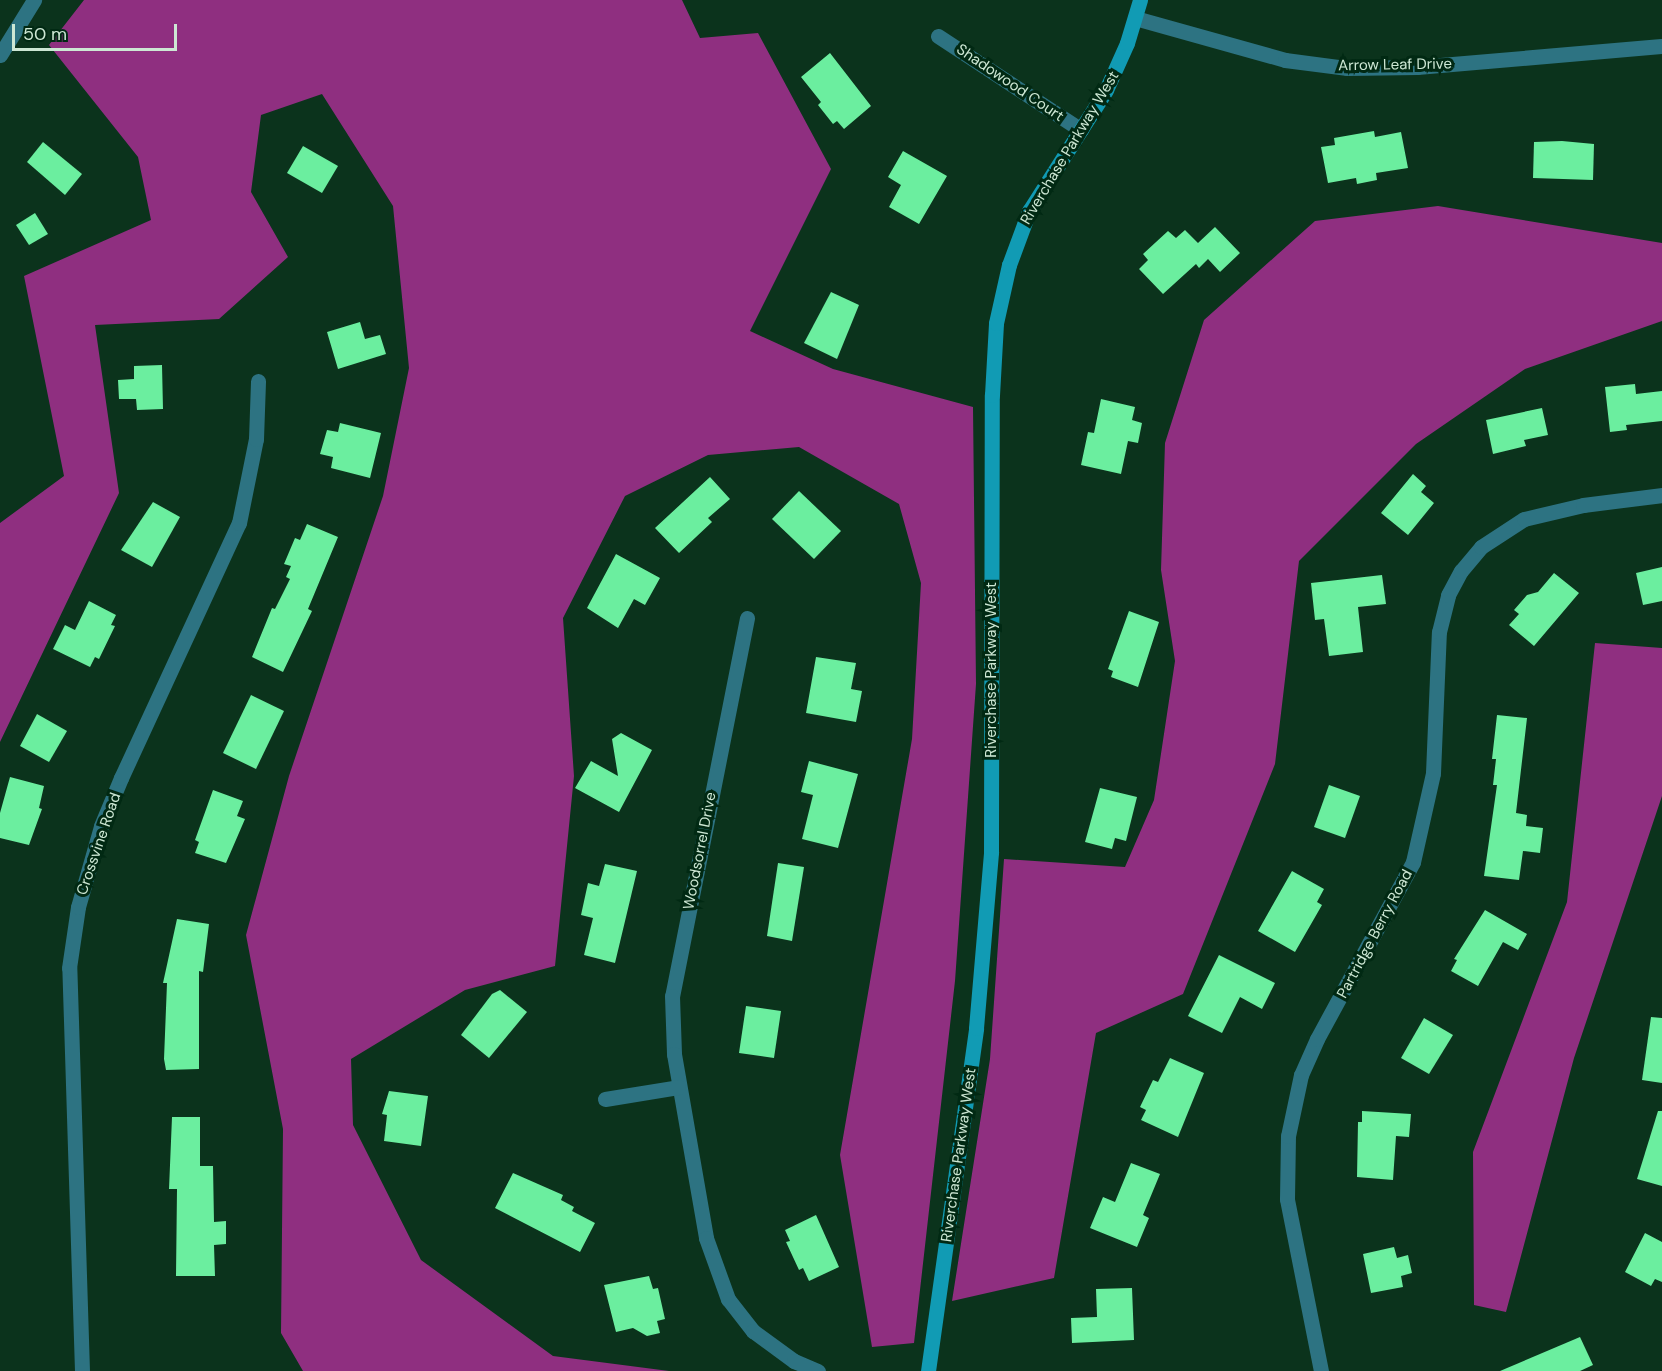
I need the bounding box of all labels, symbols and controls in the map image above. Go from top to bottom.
scale bar [15,12,180,50]
text: 50 m [23,22,67,46]
street label: Shadowood Court [953,40,1067,126]
street label: Arrow Leaf Drive [1338,55,1452,75]
street label: Riverchase Parkway West [1017,68,1123,228]
street label: Riverchase Parkway West [983,582,1001,758]
street label: Crossvine Road [73,790,125,898]
street label: Woodsorrel Drive [680,791,720,911]
street label: Partridge Berry Road [1333,867,1417,1001]
street label: Riverchase Parkway West [938,1067,980,1243]

